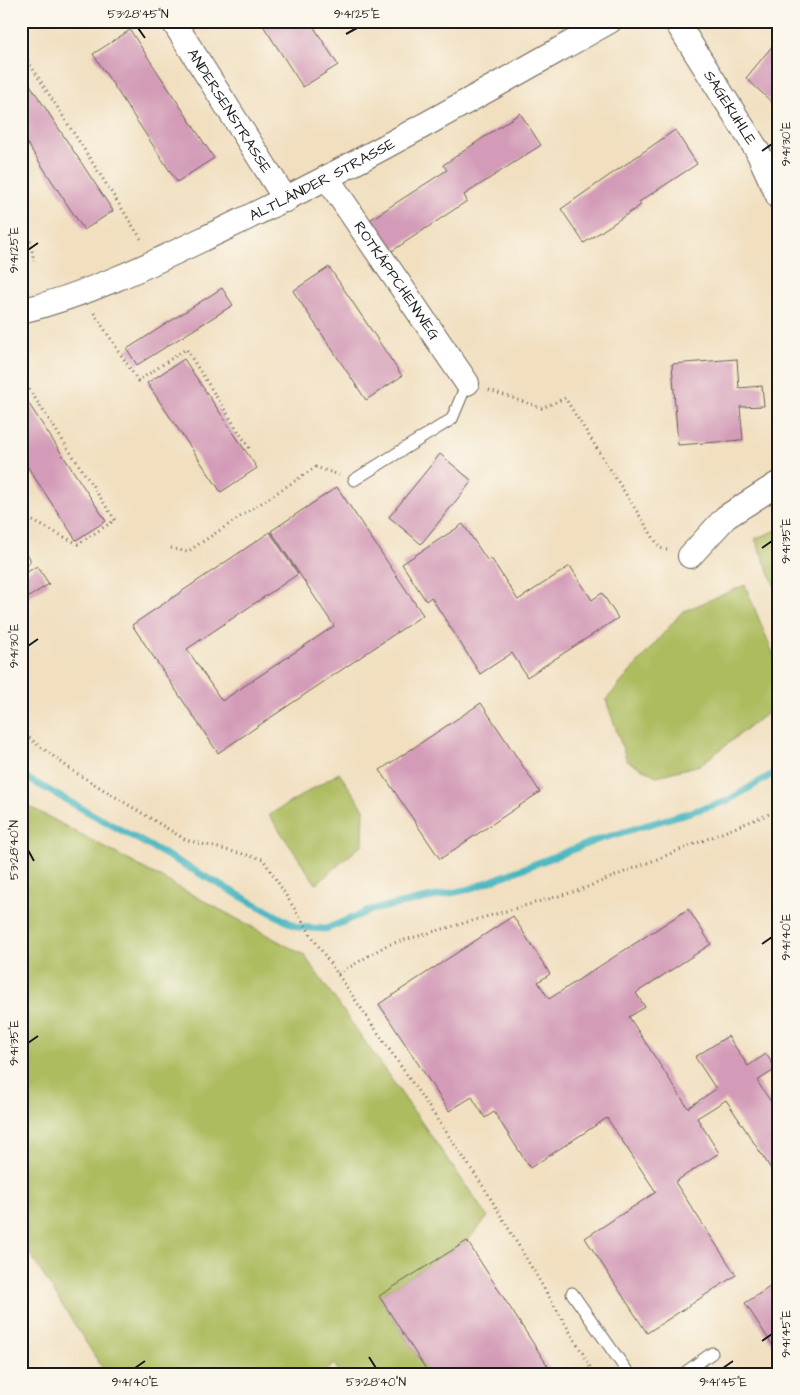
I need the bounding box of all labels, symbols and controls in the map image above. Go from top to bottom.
text: 53°28'45"N [108,6,169,23]
text: 9°41'25"E [334,6,380,23]
street label: ANDERSENSTRASSE [182,44,277,177]
street label: SAGEKUHLE [699,66,762,149]
text: 9°41'30"E [778,122,795,166]
street label: ALTLÄNDER STRASSE [245,133,399,226]
street label: ROTKÄPPCHENWEG [349,217,445,344]
text: 9°41'25"E [6,227,23,273]
text: 9°41'35"E [778,518,795,564]
text: 9°41'30"E [6,624,23,668]
text: 53°28'40"N [6,820,23,880]
text: 9°41'40"E [778,914,795,960]
text: 9°41'35"E [6,1020,23,1066]
text: 9°41'45"E [778,1310,795,1358]
text: 9°41'40"E [112,1374,158,1391]
text: 53°28'40"N [346,1374,406,1391]
text: 9°41'45"E [699,1374,747,1391]

